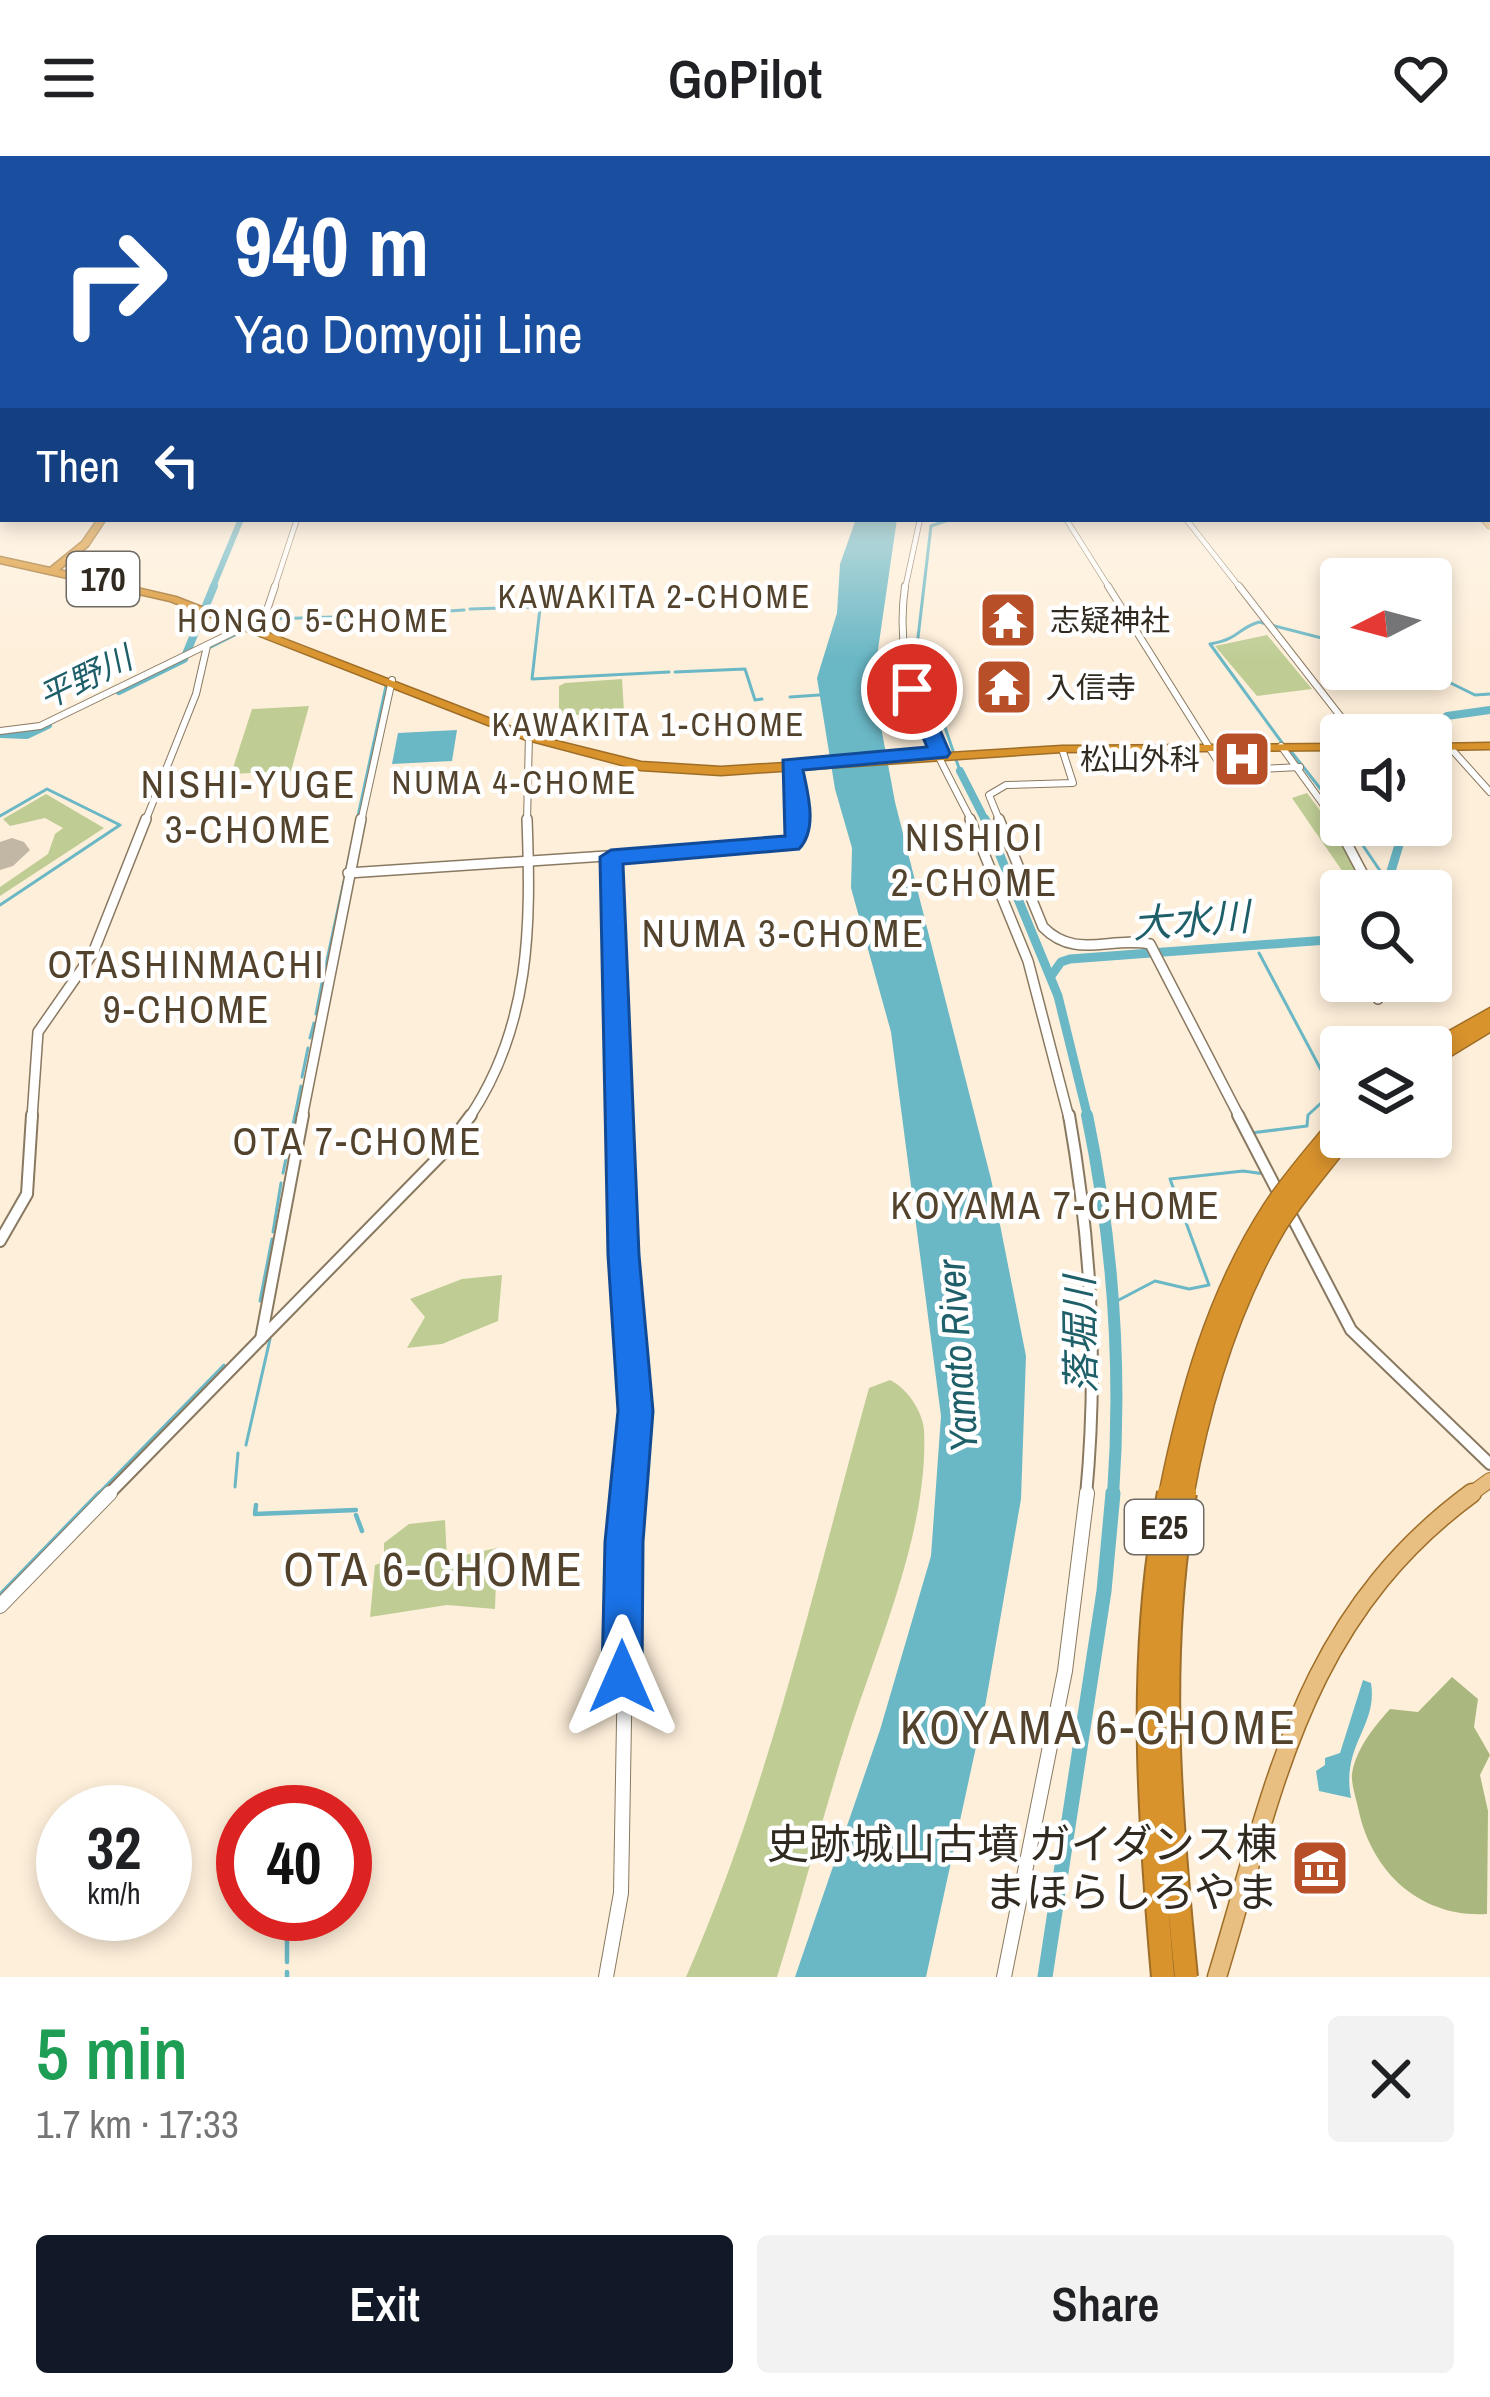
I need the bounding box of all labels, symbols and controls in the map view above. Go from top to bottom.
text: GoPilot [668,42,822,115]
icon: menu [36,45,102,111]
icon: heart [1388,45,1454,111]
text: 940 m [234,189,429,302]
icon: right [36,204,192,360]
text: Yao Domyoji Line [234,297,583,370]
icon: left [144,432,210,498]
text: Then [36,435,120,496]
road number: 170 [67,552,139,606]
north arrow [1320,558,1452,690]
map controls [1320,558,1452,1158]
district label: KAWAKITA 2-CHOME [498,574,812,618]
temple icon: 志疑神社 [977,589,1039,651]
district label: HONGO 5-CHOME [177,598,451,642]
place label: 志疑神社 [1050,600,1170,640]
water label: 平野川 [31,634,142,718]
pin [861,638,963,740]
icon: arrive [879,656,945,722]
temple icon: 入信寺 [973,656,1035,718]
place label: 入信寺 [1046,667,1136,707]
district label: KAWAKITA 1-CHOME [492,702,806,746]
button: sound [1320,714,1452,846]
hospital icon: 松山外科 [1211,728,1273,790]
place label: 松山外科 [1080,739,1200,779]
district label: NISHI-YUGE 3-CHOME [141,758,357,855]
district label: NUMA 4-CHOME [392,760,638,804]
district label: NISHIOI 2-CHOME [891,811,1059,908]
button: search [1320,870,1452,1002]
water label: 大水川 [1131,890,1255,950]
district label: NUMA 3-CHOME [642,907,926,959]
district label: OTASHINMACHI 9-CHOME [48,938,326,1035]
button: layers [1320,1026,1452,1158]
district label: OTA 7-CHOME [232,1115,484,1167]
district label: KOYAMA 7-CHOME [890,1179,1222,1231]
water label: Yamato River [924,1257,990,1454]
water label: 落堀川 [1053,1272,1107,1394]
road number: E25 [1125,1500,1203,1554]
district label: OTA 6-CHOME [283,1536,585,1601]
position arrow [559,1614,685,1740]
district label: KOYAMA 6-CHOME [900,1694,1298,1759]
speed limit sign: 40 [216,1785,372,1941]
text: 32 [87,1807,141,1888]
place label: 史跡城山古墳 ガイダンス棟 まほらしろやま [767,1816,1278,1920]
museum icon: 史跡城山古墳 ガイダンス棟 まほらしろやま [1289,1837,1351,1899]
text: km/h [87,1873,141,1913]
text: 5 min [36,2004,188,2101]
button: close [1328,2016,1454,2142]
text: 1.7 km · 17:33 [36,2098,239,2150]
button: Exit [36,2235,733,2373]
button: Share [757,2235,1454,2373]

